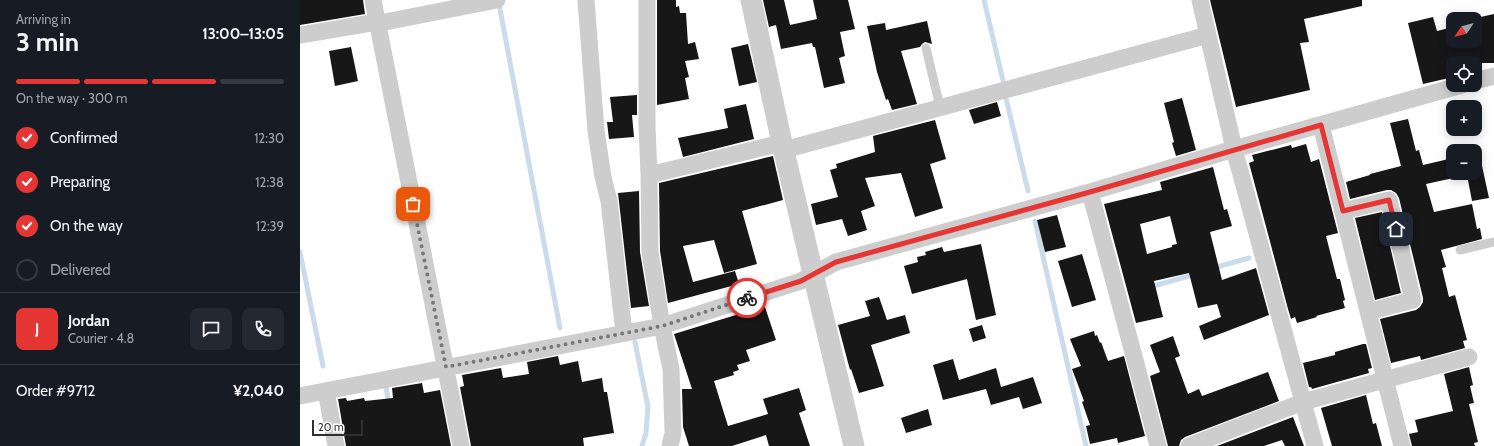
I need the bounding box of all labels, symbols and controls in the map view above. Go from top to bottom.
text: Arriving in [16,11,71,27]
north arrow [1446,12,1482,48]
map controls [1446,12,1482,180]
text: 13:00–13:05 [202,25,284,43]
text: 3 min [16,26,79,58]
button: locate [1446,56,1482,92]
text: On the way · 300 m [16,90,128,106]
button: + [1446,100,1482,136]
icon: check [16,127,38,149]
text: Confirmed [50,129,118,147]
text: 12:30 [254,130,284,146]
button: − [1446,144,1482,180]
icon: check [16,171,38,193]
text: Preparing [50,173,110,191]
text: 12:38 [255,174,284,190]
pin [396,187,430,221]
icon: bag [402,193,424,215]
pin [1379,212,1413,246]
icon: check [16,215,38,237]
text: On the way [50,217,123,235]
text: 12:39 [256,218,284,234]
icon: home [1385,218,1407,240]
text: Delivered [50,261,111,279]
courier [727,278,767,318]
icon: bike [736,287,758,309]
button: chat [190,308,232,350]
button: phone [242,308,284,350]
text: Jordan [68,312,110,330]
text: J [35,320,39,338]
text: Courier · 4.8 [68,330,134,346]
text: Order #9712 [16,382,95,400]
text: ¥2,040 [233,382,284,400]
scale bar [312,418,363,437]
text: 20 m [318,420,344,434]

